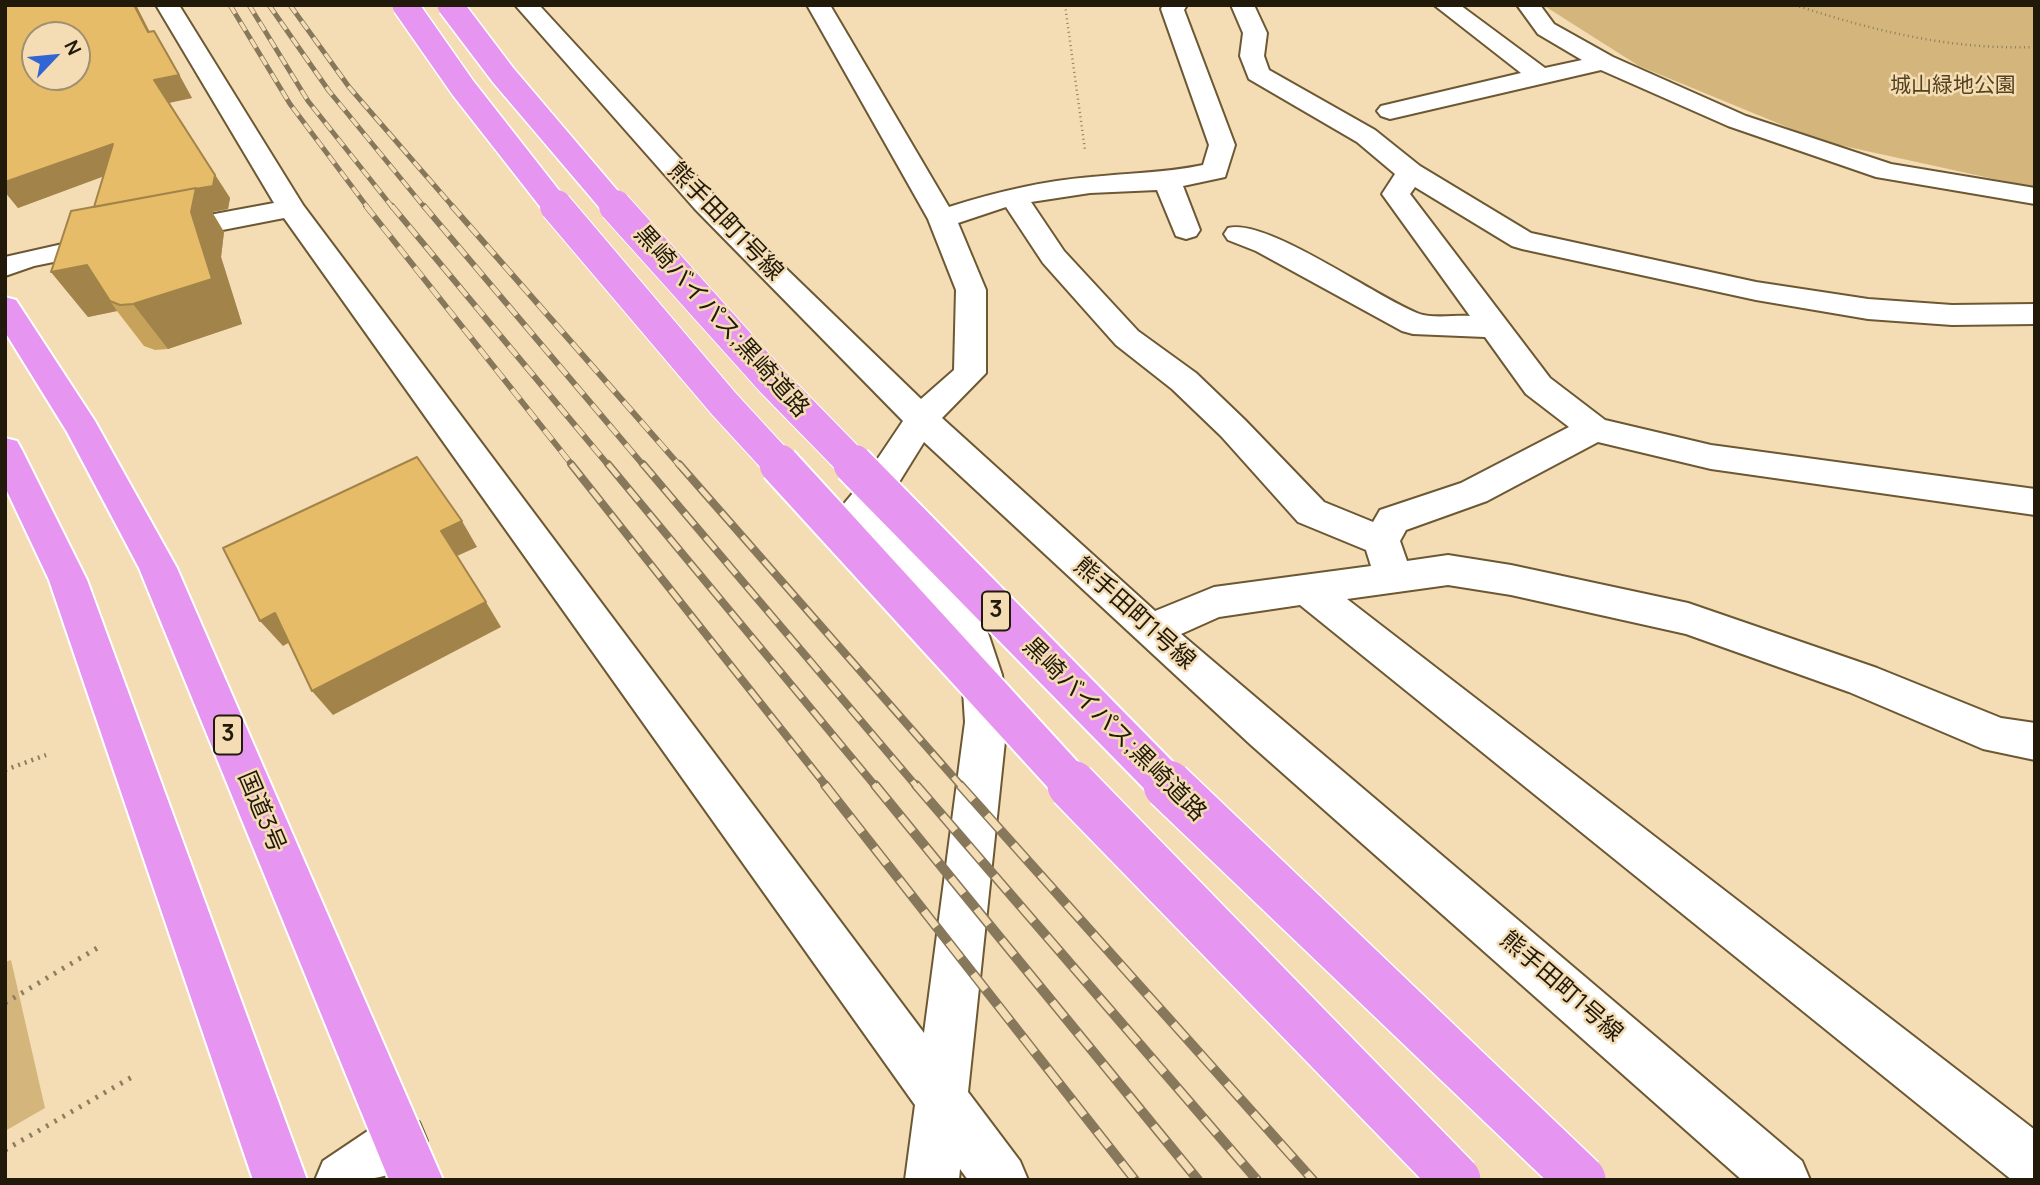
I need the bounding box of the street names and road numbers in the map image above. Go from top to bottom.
street label: 熊手田町1号線 [661,157,789,287]
street label: 黒崎バイパス;黒崎道路 [628,220,814,424]
street label: 熊手田町1号線 [1067,552,1201,676]
road number: 3 [982,592,1010,631]
street label: 黒崎バイパス;黒崎道路 [1016,632,1212,828]
road number: 3 [214,716,242,754]
street label: 国道3号 [231,767,291,857]
street label: 熊手田町1号線 [1494,926,1628,1048]

